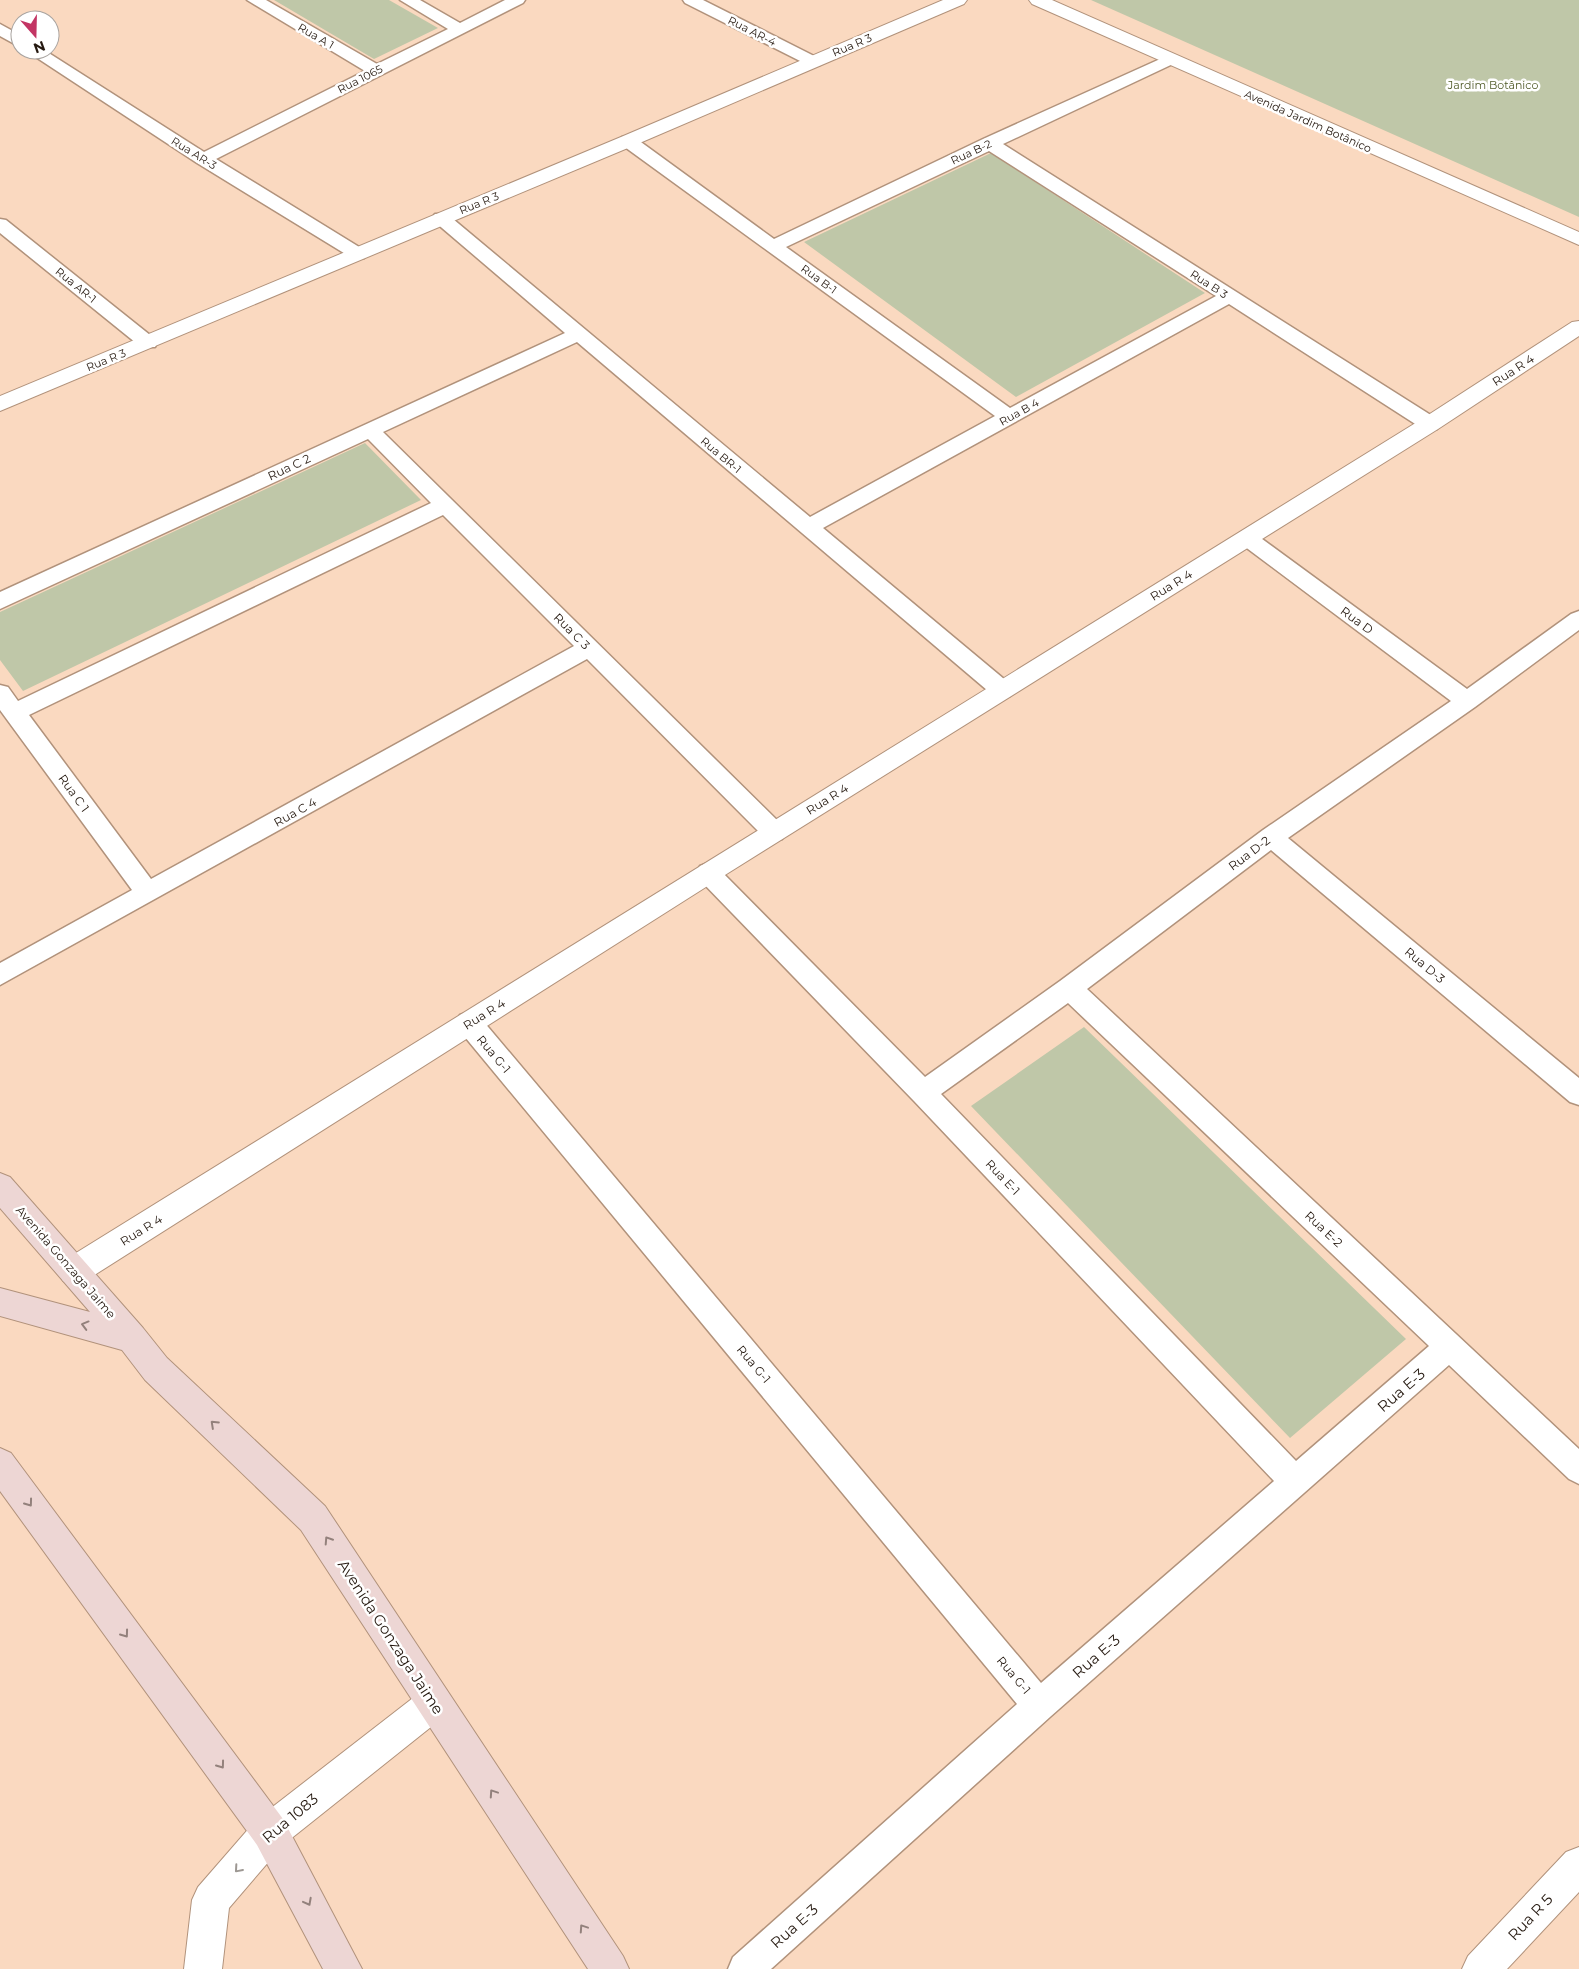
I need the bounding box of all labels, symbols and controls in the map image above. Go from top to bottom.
north arrow [10,10,60,60]
street label: Rua AR-4 [726,13,779,49]
street label: Rua A 1 [295,20,337,52]
street label: Rua R 3 [830,30,874,60]
text: N [31,37,48,58]
street label: Rua 1065 [335,62,385,96]
park label: Jardim Botânico [1447,78,1538,92]
street label: Avenida Jardim Botânico [1242,87,1374,155]
street label: Rua AR-3 [169,134,219,172]
street label: Rua B-2 [948,137,994,167]
street label: Rua R 3 [457,189,501,217]
street label: Rua B-1 [798,261,840,297]
street label: Rua AR-1 [53,264,99,306]
street label: Rua B 3 [1188,267,1230,301]
street label: Rua R 3 [84,346,128,374]
street label: Rua R 4 [1489,351,1537,389]
street label: Rua B 4 [997,395,1042,429]
street label: Rua BR-1 [698,434,744,476]
street label: Rua C 2 [265,451,313,483]
street label: Rua R 4 [1147,566,1195,604]
street label: Rua D [1338,603,1376,637]
street label: Rua C 3 [551,610,594,653]
street label: Rua C 1 [55,771,93,815]
street label: Rua R 4 [803,780,851,818]
street label: Rua C 4 [271,794,319,830]
street label: Rua D-2 [1225,832,1273,874]
street label: Rua D-3 [1402,944,1448,986]
street label: Rua R 4 [460,995,508,1033]
street label: Rua G-1 [474,1032,514,1076]
street label: Rua E-1 [983,1156,1023,1198]
street label: Avenida Gonzaga Jaime [13,1203,119,1321]
street label: Rua E-2 [1302,1208,1346,1250]
street label: Rua R 4 [117,1211,165,1249]
one-way arrow [81,1320,90,1331]
street label: Rua G-1 [734,1342,774,1386]
street label: Rua E-3 [1373,1364,1429,1416]
one-way arrow [211,1421,220,1430]
one-way arrow [23,1497,32,1507]
one-way arrow [324,1536,334,1545]
street label: Avenida Gonzaga Jaime [334,1556,448,1718]
one-way arrow [119,1628,128,1638]
street label: Rua E-3 [1068,1630,1124,1682]
street label: Rua G-1 [994,1653,1034,1697]
one-way arrow [215,1759,224,1769]
street label: Rua 1083 [258,1789,322,1847]
one-way arrow [490,1789,500,1798]
one-way arrow [235,1863,244,1872]
street label: Rua R 5 [1504,1890,1556,1944]
one-way arrow [301,1897,311,1906]
street label: Rua E-3 [766,1900,822,1952]
one-way arrow [580,1925,589,1934]

